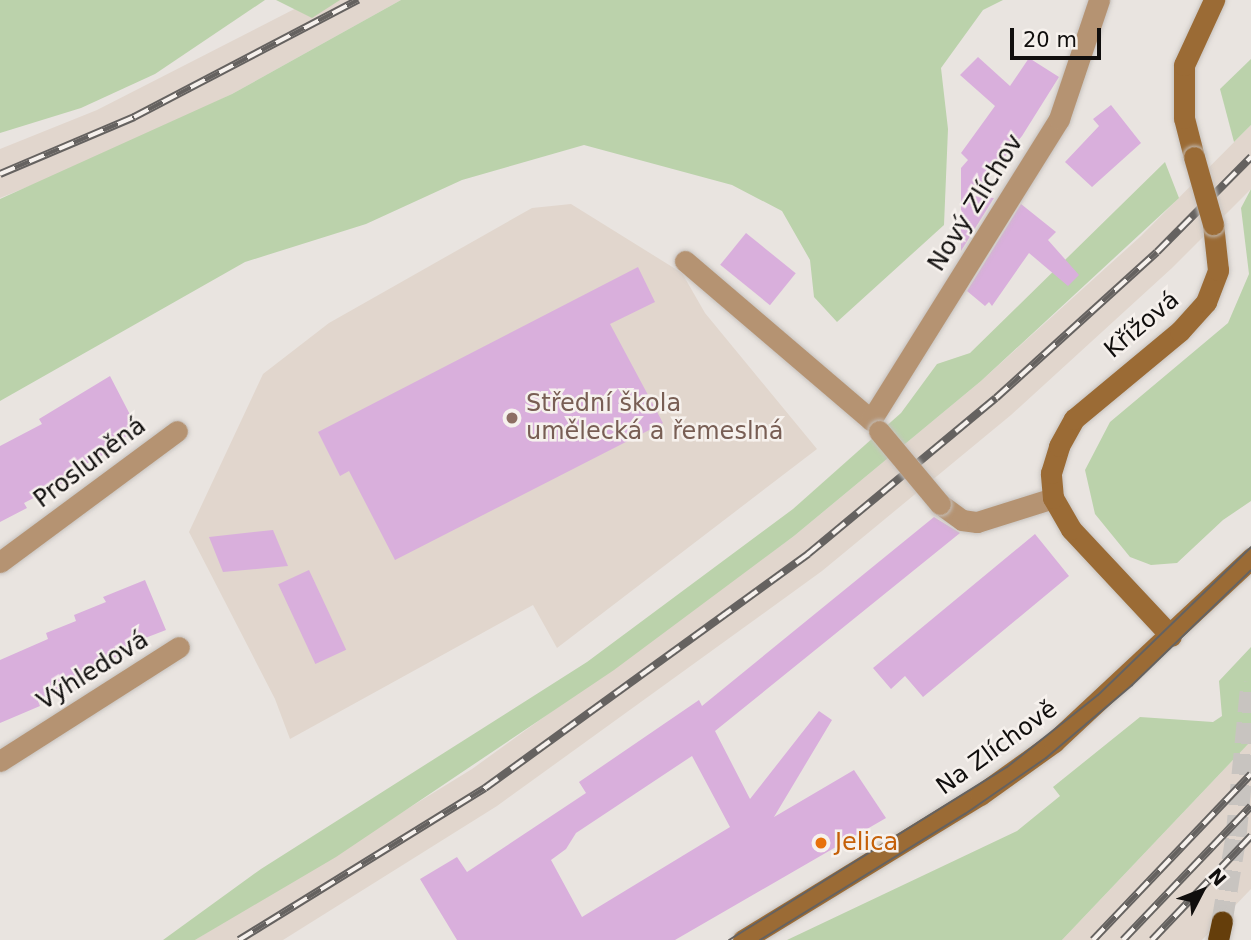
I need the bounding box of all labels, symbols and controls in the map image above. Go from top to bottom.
scale bar [1013,14,1104,58]
text: 20 m [1023,28,1077,52]
street label: Nový Zlíchov [923,129,1029,277]
street label: Křížová [1099,286,1185,364]
place label: Střední škola umělecká a řemeslná [526,390,783,446]
marker: Střední škola umělecká a řemeslná [504,410,520,426]
street label: Prosluněná [28,412,152,514]
street label: Výhledová [32,626,154,716]
street label: Na Zlíchově [931,695,1063,801]
place label: Jelica [835,829,898,857]
marker: Jelica [813,835,829,851]
north arrow [1167,856,1237,926]
text: N [1204,864,1231,890]

